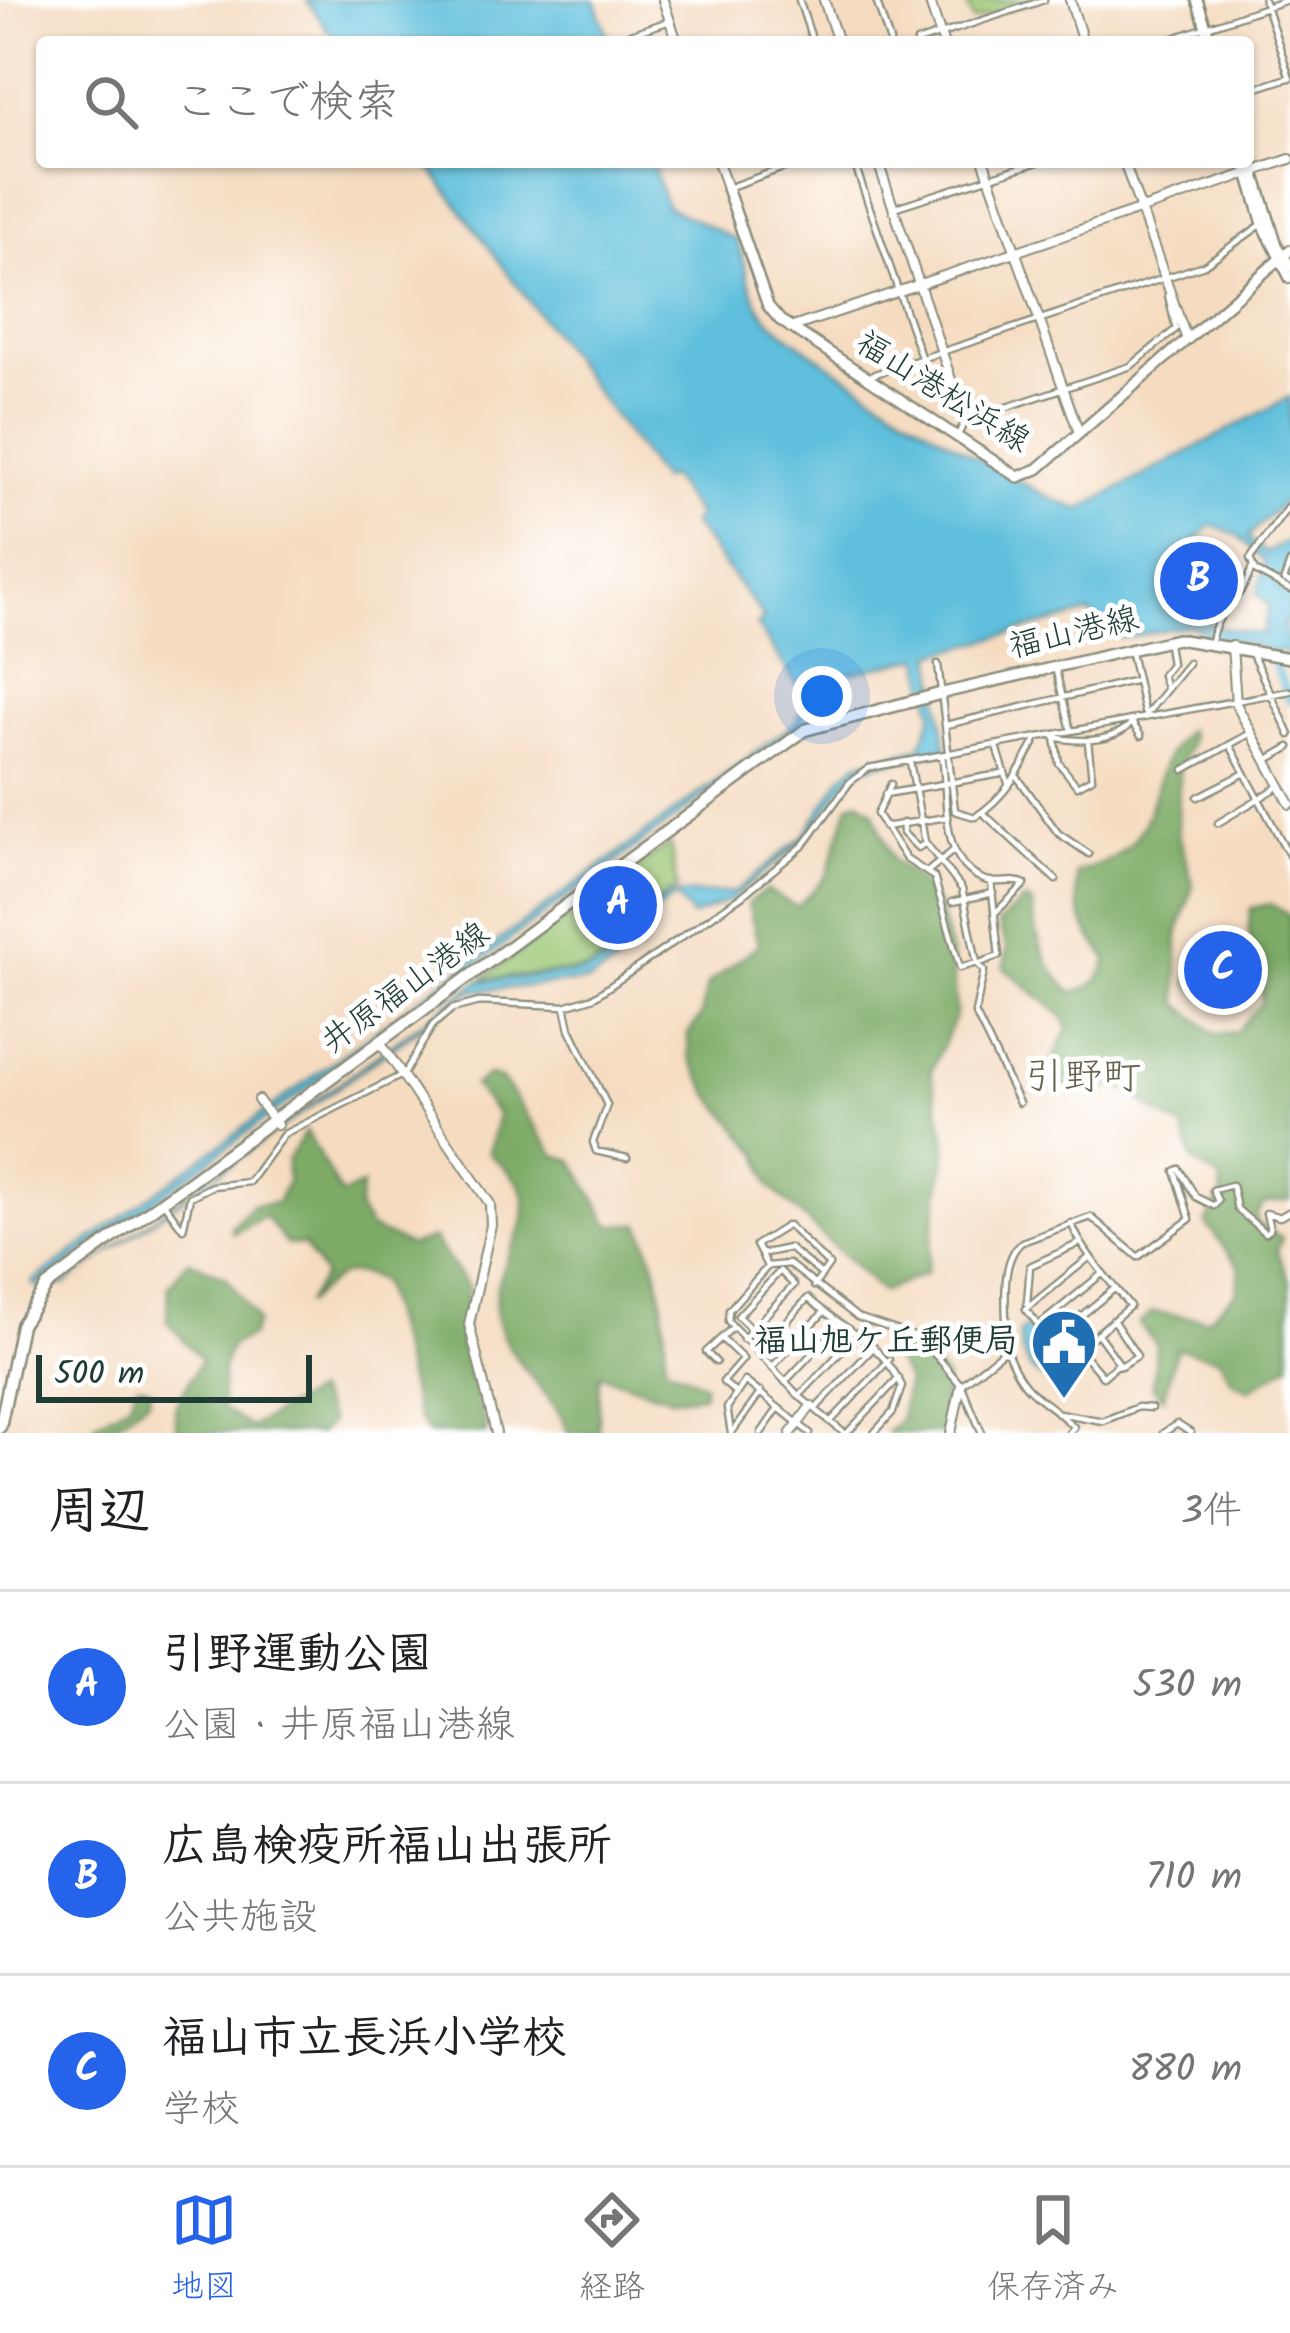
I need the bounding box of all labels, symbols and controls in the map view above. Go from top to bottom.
search box [36,36,1254,168]
text: ここで検索 [174,68,399,140]
icon: search [78,69,144,135]
street label: 福山港松浜線 [844,318,1040,468]
pin: B [1160,536,1238,626]
street label: 福山港線 [1004,593,1144,675]
your location [792,666,852,726]
pin: A [579,860,657,950]
street label: 井原福山港線 [310,909,502,1069]
pin: C [1184,925,1262,1015]
district label: 引野町 [1024,1048,1142,1110]
public building icon: 福山旭ケ丘郵便局 [1029,1307,1099,1401]
place label: 福山旭ケ丘郵便局 [754,1316,1018,1369]
scale bar [36,1349,312,1402]
text: 500 m [54,1349,144,1402]
text: 周辺 [48,1473,150,1554]
text: 3件 [1181,1482,1242,1544]
text: 引野運動公園 [162,1620,432,1692]
text: A [75,1656,99,1718]
text: 530 m [1133,1656,1242,1718]
text: 公園 · 井原福山港線 [162,1696,515,1758]
text: 広島検疫所福山出張所 [162,1812,612,1884]
text: B [75,1848,99,1910]
text: 710 m [1146,1848,1242,1910]
text: 公共施設 [162,1888,318,1950]
text: 福山市立長浜小学校 [162,2004,567,2076]
text: C [75,2040,99,2102]
text: 880 m [1129,2040,1242,2102]
text: 学校 [162,2080,240,2142]
tab: 地図 [171,2187,237,2315]
tab: 経路 [579,2187,645,2315]
tab: 保存済み [987,2187,1119,2315]

